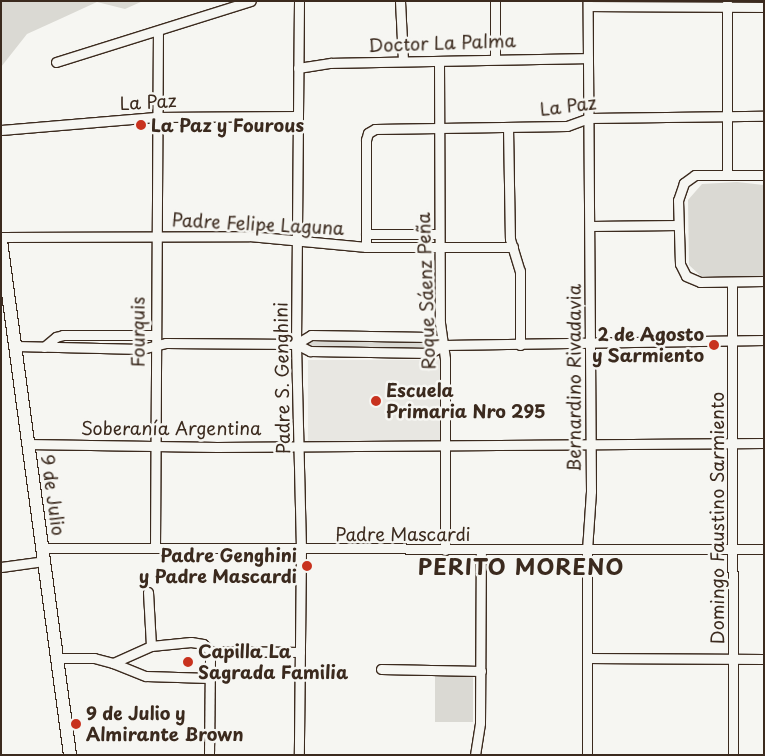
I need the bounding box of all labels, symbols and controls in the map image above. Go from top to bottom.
street label: Doctor La Palma [368,30,516,56]
street label: La Paz [119,90,177,114]
street label: La Paz [538,92,598,120]
place label: La Paz y Fourous [151,114,305,136]
marker: La Paz y Fourous [135,119,147,131]
street label: Padre Felipe Laguna [171,209,345,239]
street label: Roque Sáenz Peña [412,212,440,370]
street label: Bernardino Rivadavia [563,284,585,472]
street label: Fourquis [127,297,149,367]
street label: Padre S. Genghini [270,301,294,455]
place label: 2 de Agosto y Sarmiento [591,324,704,366]
marker: 2 de Agosto y Sarmiento [708,339,720,351]
place label: Escuela Primaria Nro 295 [386,380,548,422]
street label: Domingo Faustino Sarmiento [706,392,728,644]
marker: Escuela Primaria Nro 295 [370,395,382,407]
street label: Soberanía Argentina [82,417,260,439]
street label: 9 de Julio [37,452,69,538]
street label: Padre Mascardi [335,523,471,545]
place label: Padre Genghini y Padre Mascardi [136,545,297,588]
district label: PERITO MORENO [419,553,623,579]
marker: Padre Genghini y Padre Mascardi [301,560,313,572]
place label: Capilla La Sagrada Familia [198,641,349,684]
marker: Capilla La Sagrada Familia [182,656,194,668]
place label: 9 de Julio y Almirante Brown [86,703,243,746]
marker: 9 de Julio y Almirante Brown [70,718,82,730]

